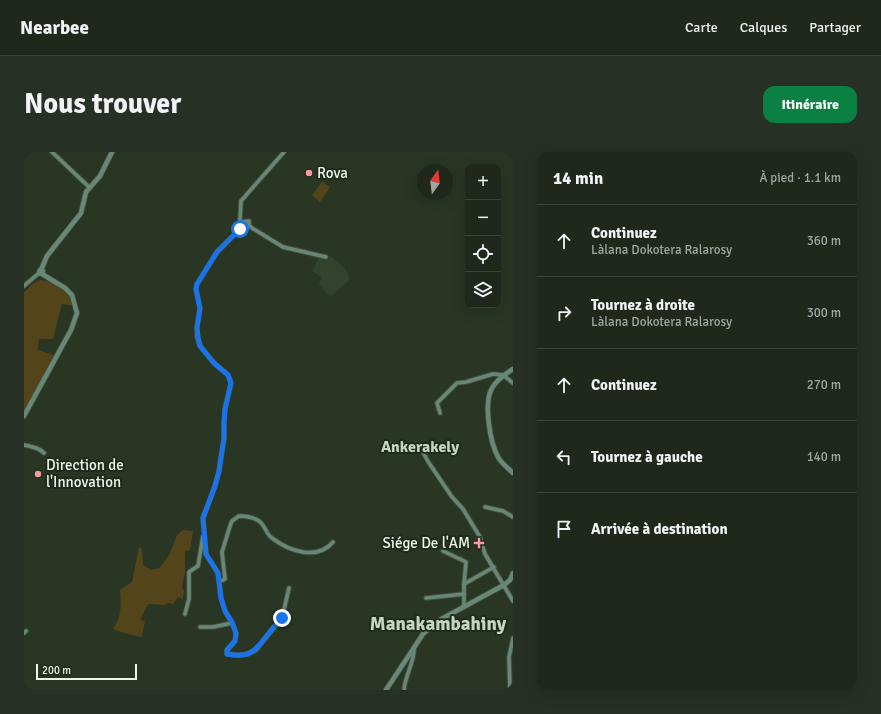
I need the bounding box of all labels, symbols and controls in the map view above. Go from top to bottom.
text: Nearbee [20,16,89,40]
text: Carte [685,19,718,36]
text: Calques [740,19,787,36]
text: Partager [809,19,861,36]
button: Itinéraire [763,86,857,123]
text: Nous trouver [24,87,181,121]
place label: Rova [317,164,348,182]
north arrow [417,164,453,200]
map controls [465,164,501,308]
button: + [465,164,501,200]
marker: Rova [304,168,314,178]
text: 14 min [553,168,603,189]
text: À pied · 1.1 km [760,170,841,186]
button: − [465,200,501,236]
route start [231,220,249,238]
text: Continuez [591,224,657,242]
icon: ahead [553,230,575,252]
text: 360 m [807,233,841,249]
button: locate [465,236,501,272]
text: Làlana Dokotera Ralarosy [591,242,732,258]
button: layers [465,272,501,308]
text: Tournez à droite [591,296,695,314]
icon: right [553,302,575,324]
text: 300 m [807,305,841,321]
text: Làlana Dokotera Ralarosy [591,314,732,330]
icon: ahead [553,374,575,396]
text: Continuez [591,376,657,394]
text: 270 m [807,377,841,393]
district label: Ankerakely [381,437,459,457]
icon: left [553,446,575,468]
text: Tournez à gauche [591,448,703,466]
text: 140 m [807,449,841,465]
place label: Direction de l'Innovation [46,456,124,491]
marker: Direction de l'Innovation [33,469,43,479]
icon: arrive [553,518,575,540]
text: Arrivée à destination [591,520,728,538]
place label: Siége De l'AM [383,534,470,552]
marker: Siége De l'AM [473,537,485,549]
route end [273,609,291,627]
district label: Manakambahiny [370,612,507,636]
scale bar [36,662,137,681]
text: 200 m [42,664,71,677]

